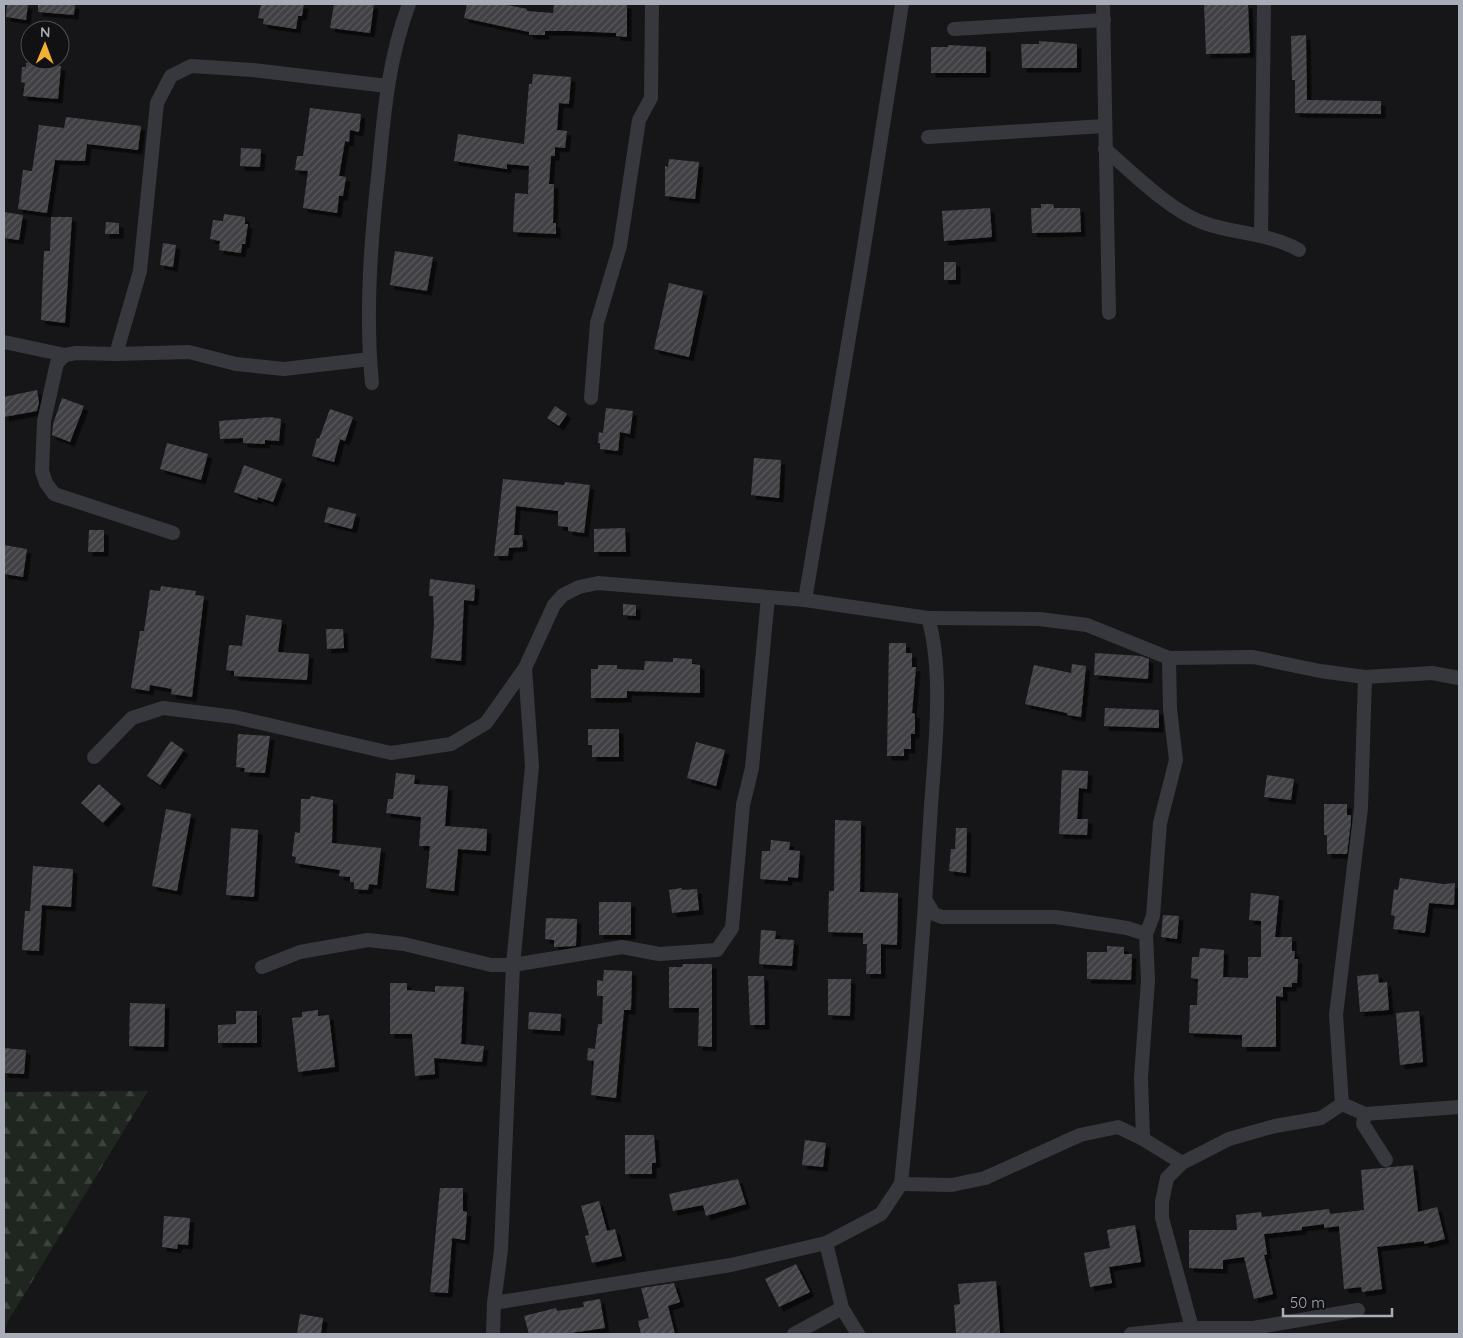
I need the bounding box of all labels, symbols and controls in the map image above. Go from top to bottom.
north arrow [20,20,70,70]
text: N [40,23,51,41]
scale bar [1283,1286,1392,1318]
text: 50 m [1290,1293,1325,1312]

